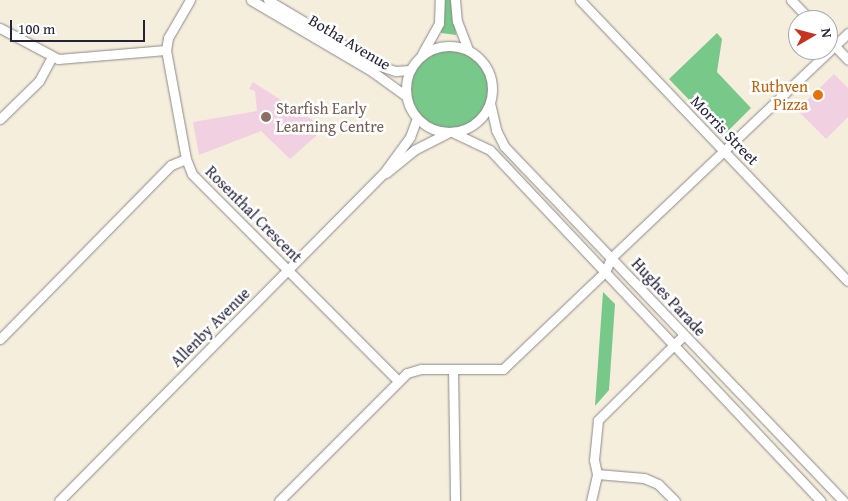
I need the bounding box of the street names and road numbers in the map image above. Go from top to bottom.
street label: Botha Avenue [306,10,394,74]
street label: Morris Street [687,91,763,169]
street label: Rosenthal Crescent [202,162,306,266]
street label: Hughes Parade [628,254,710,340]
street label: Allenby Avenue [166,283,254,371]

